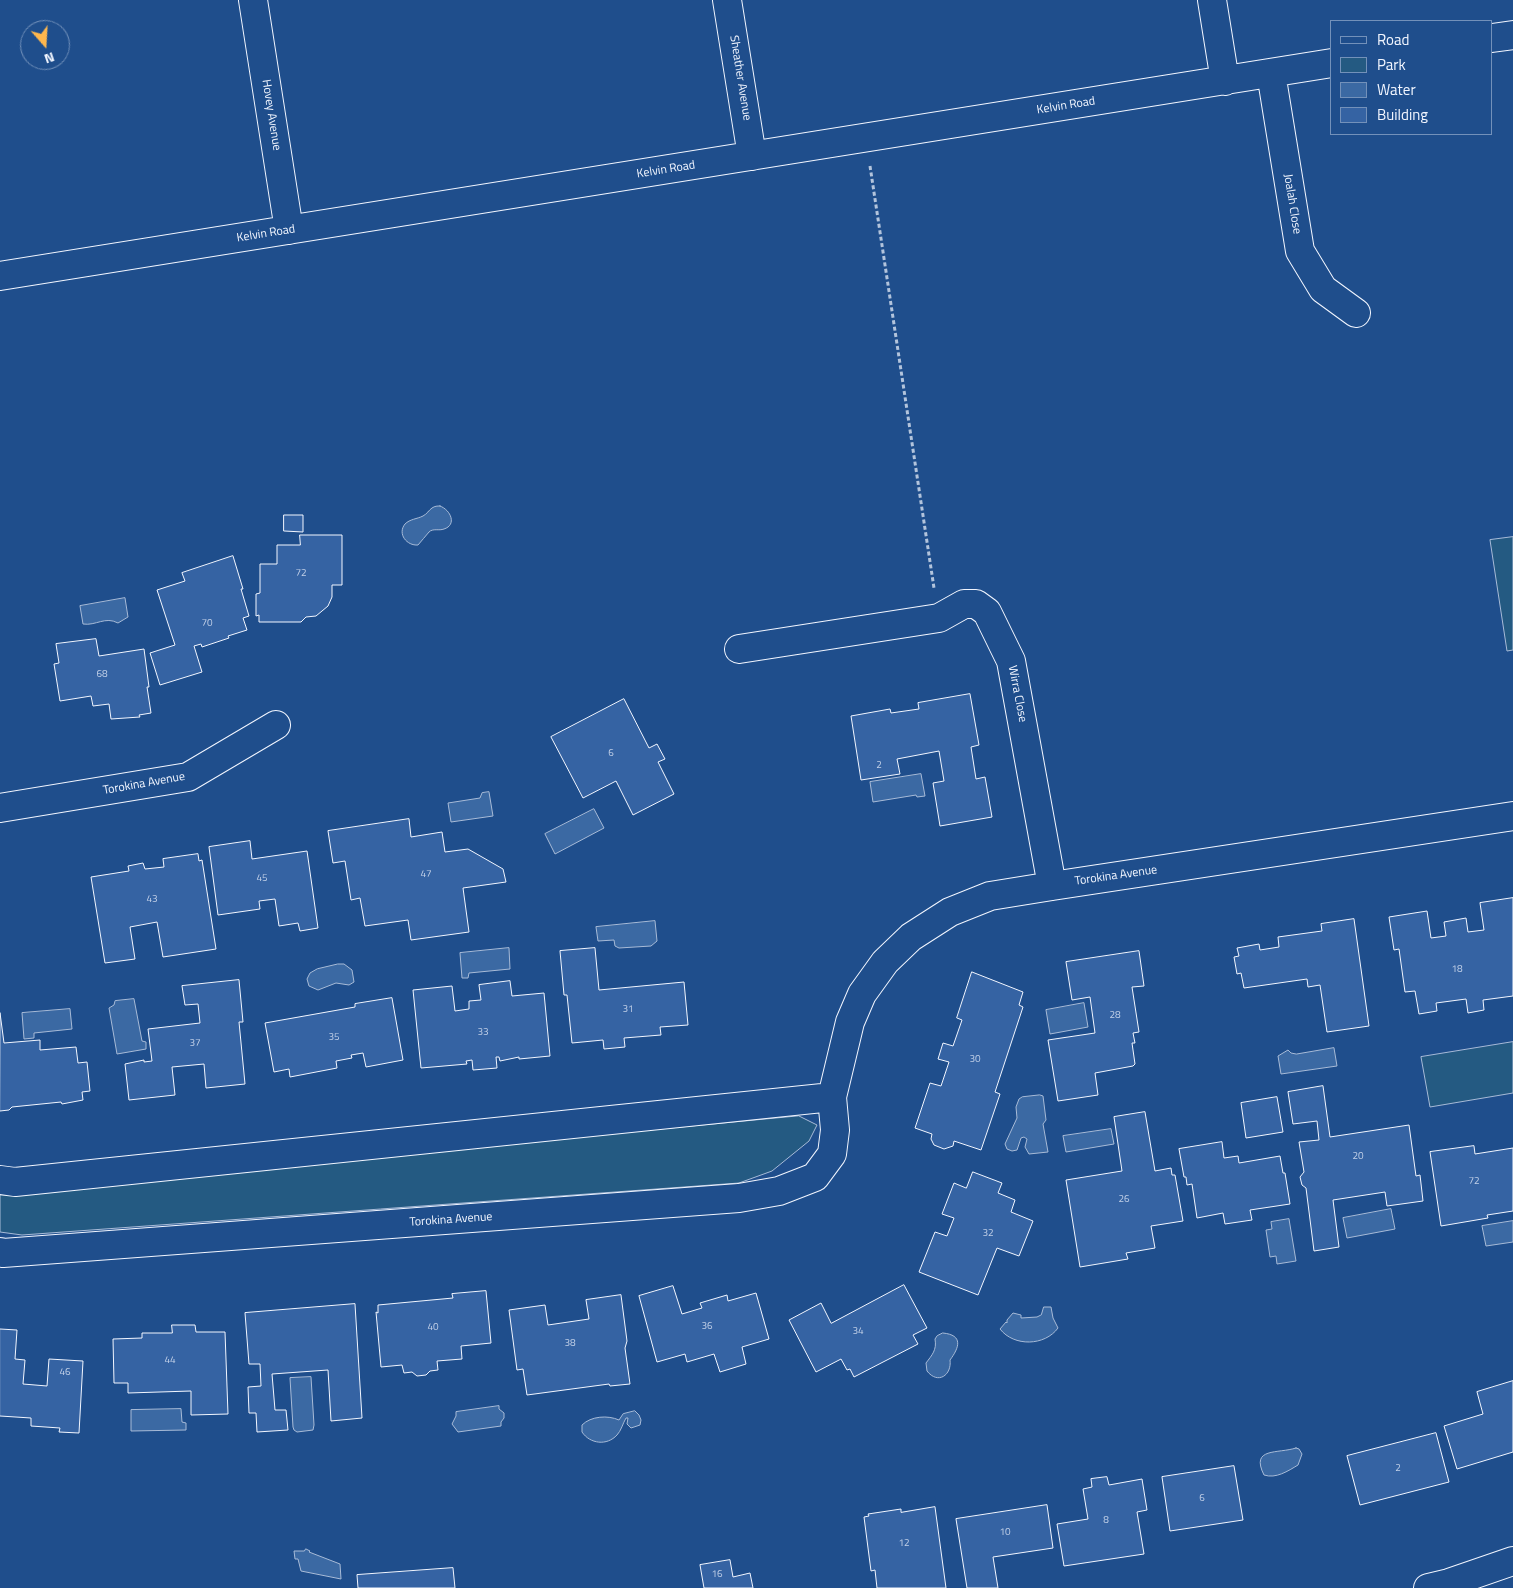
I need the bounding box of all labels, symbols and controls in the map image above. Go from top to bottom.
north arrow [20,20,70,70]
legend [1330,20,1493,135]
text: Road [1377,28,1409,51]
street label: Sheather Avenue [726,34,754,122]
text: N [42,47,58,70]
text: Park [1377,53,1406,76]
street label: Hovey Avenue [258,78,284,152]
text: Water [1377,78,1416,101]
street label: Kelvin Road [1036,94,1096,118]
text: Building [1377,103,1428,126]
street label: Kelvin Road [636,158,696,182]
street label: Joalah Close [1280,173,1304,235]
street label: Kelvin Road [236,222,296,246]
house number: 72 [295,568,307,580]
house number: 70 [201,618,213,630]
street label: Wirra Close [1004,664,1030,724]
house number: 68 [96,669,108,681]
house number: 6 [608,748,614,760]
house number: 2 [876,760,882,772]
street label: Torokina Avenue [102,770,186,798]
street label: Torokina Avenue [1074,863,1158,889]
house number: 47 [420,869,432,881]
house number: 45 [256,873,268,885]
house number: 43 [146,894,158,906]
house number: 18 [1451,964,1463,976]
house number: 31 [622,1004,634,1016]
house number: 28 [1109,1010,1121,1022]
house number: 33 [477,1027,489,1039]
house number: 35 [328,1032,340,1044]
house number: 37 [189,1038,201,1050]
house number: 30 [969,1054,981,1066]
house number: 20 [1352,1151,1364,1163]
house number: 72 [1468,1176,1480,1188]
house number: 26 [1118,1194,1130,1206]
street label: Torokina Avenue [409,1210,493,1230]
house number: 32 [982,1228,994,1240]
house number: 36 [701,1321,713,1333]
house number: 40 [427,1322,439,1334]
house number: 34 [852,1326,864,1338]
house number: 38 [564,1338,576,1350]
house number: 44 [164,1355,176,1367]
house number: 46 [59,1367,71,1379]
house number: 2 [1395,1463,1401,1475]
house number: 6 [1199,1493,1205,1505]
house number: 8 [1103,1515,1109,1527]
house number: 10 [999,1527,1011,1539]
house number: 12 [898,1538,910,1550]
house number: 16 [711,1569,723,1581]

